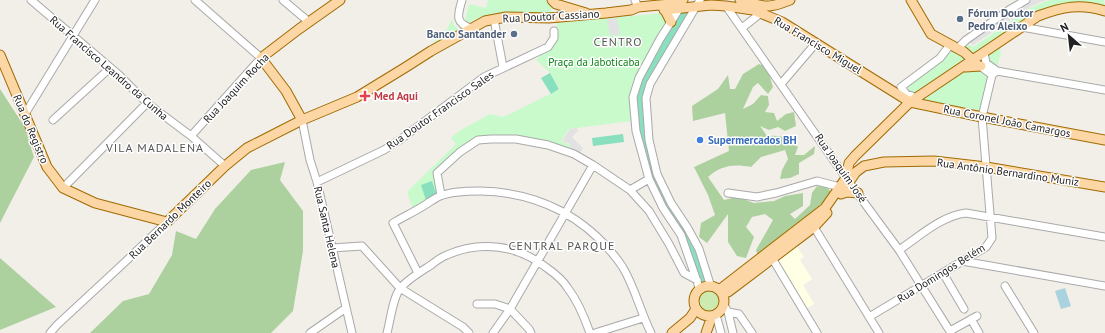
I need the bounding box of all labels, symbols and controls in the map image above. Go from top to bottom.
street label: Rua Doutor Cassiano [502,6,600,26]
place label: Fórum Doutor Pedro Aleixo [968,6,1034,33]
street label: Rua Francisco Leandro da Cunha [47,13,171,123]
street label: Rua Francisco Miguel [772,13,865,77]
marker: Fórum Doutor Pedro Aleixo [955,14,965,24]
north arrow [1049,16,1089,56]
text: N [1058,19,1071,35]
place label: Banco Santander [427,27,506,41]
marker: Banco Santander [509,29,519,39]
district label: CENTRO [594,34,642,49]
street label: Rua Joaquim Rocha [200,50,272,126]
park label: Praça da Jaboticaba [548,55,640,69]
street label: Rua Doutor Francisco Sales [384,67,497,152]
place label: Med Aqui [374,89,418,103]
marker: Med Aqui [359,90,371,102]
street label: Rua do Registro [10,92,52,166]
street label: Rua Coronel João Camargos [942,102,1072,140]
street label: Rua Joaquim José [812,131,870,206]
place label: Supermercados BH [708,133,797,147]
marker: Supermercados BH [695,135,705,145]
district label: VILA MADALENA [105,140,204,155]
street label: Rua Antônio Bernardino Muniz [936,155,1080,189]
street label: Rua Bernardo Monteiro [126,176,214,262]
street label: Rua Santa Helena [311,185,343,269]
district label: CENTRAL PARQUE [509,238,615,253]
street label: Rua Domingos Belém [895,240,988,306]

